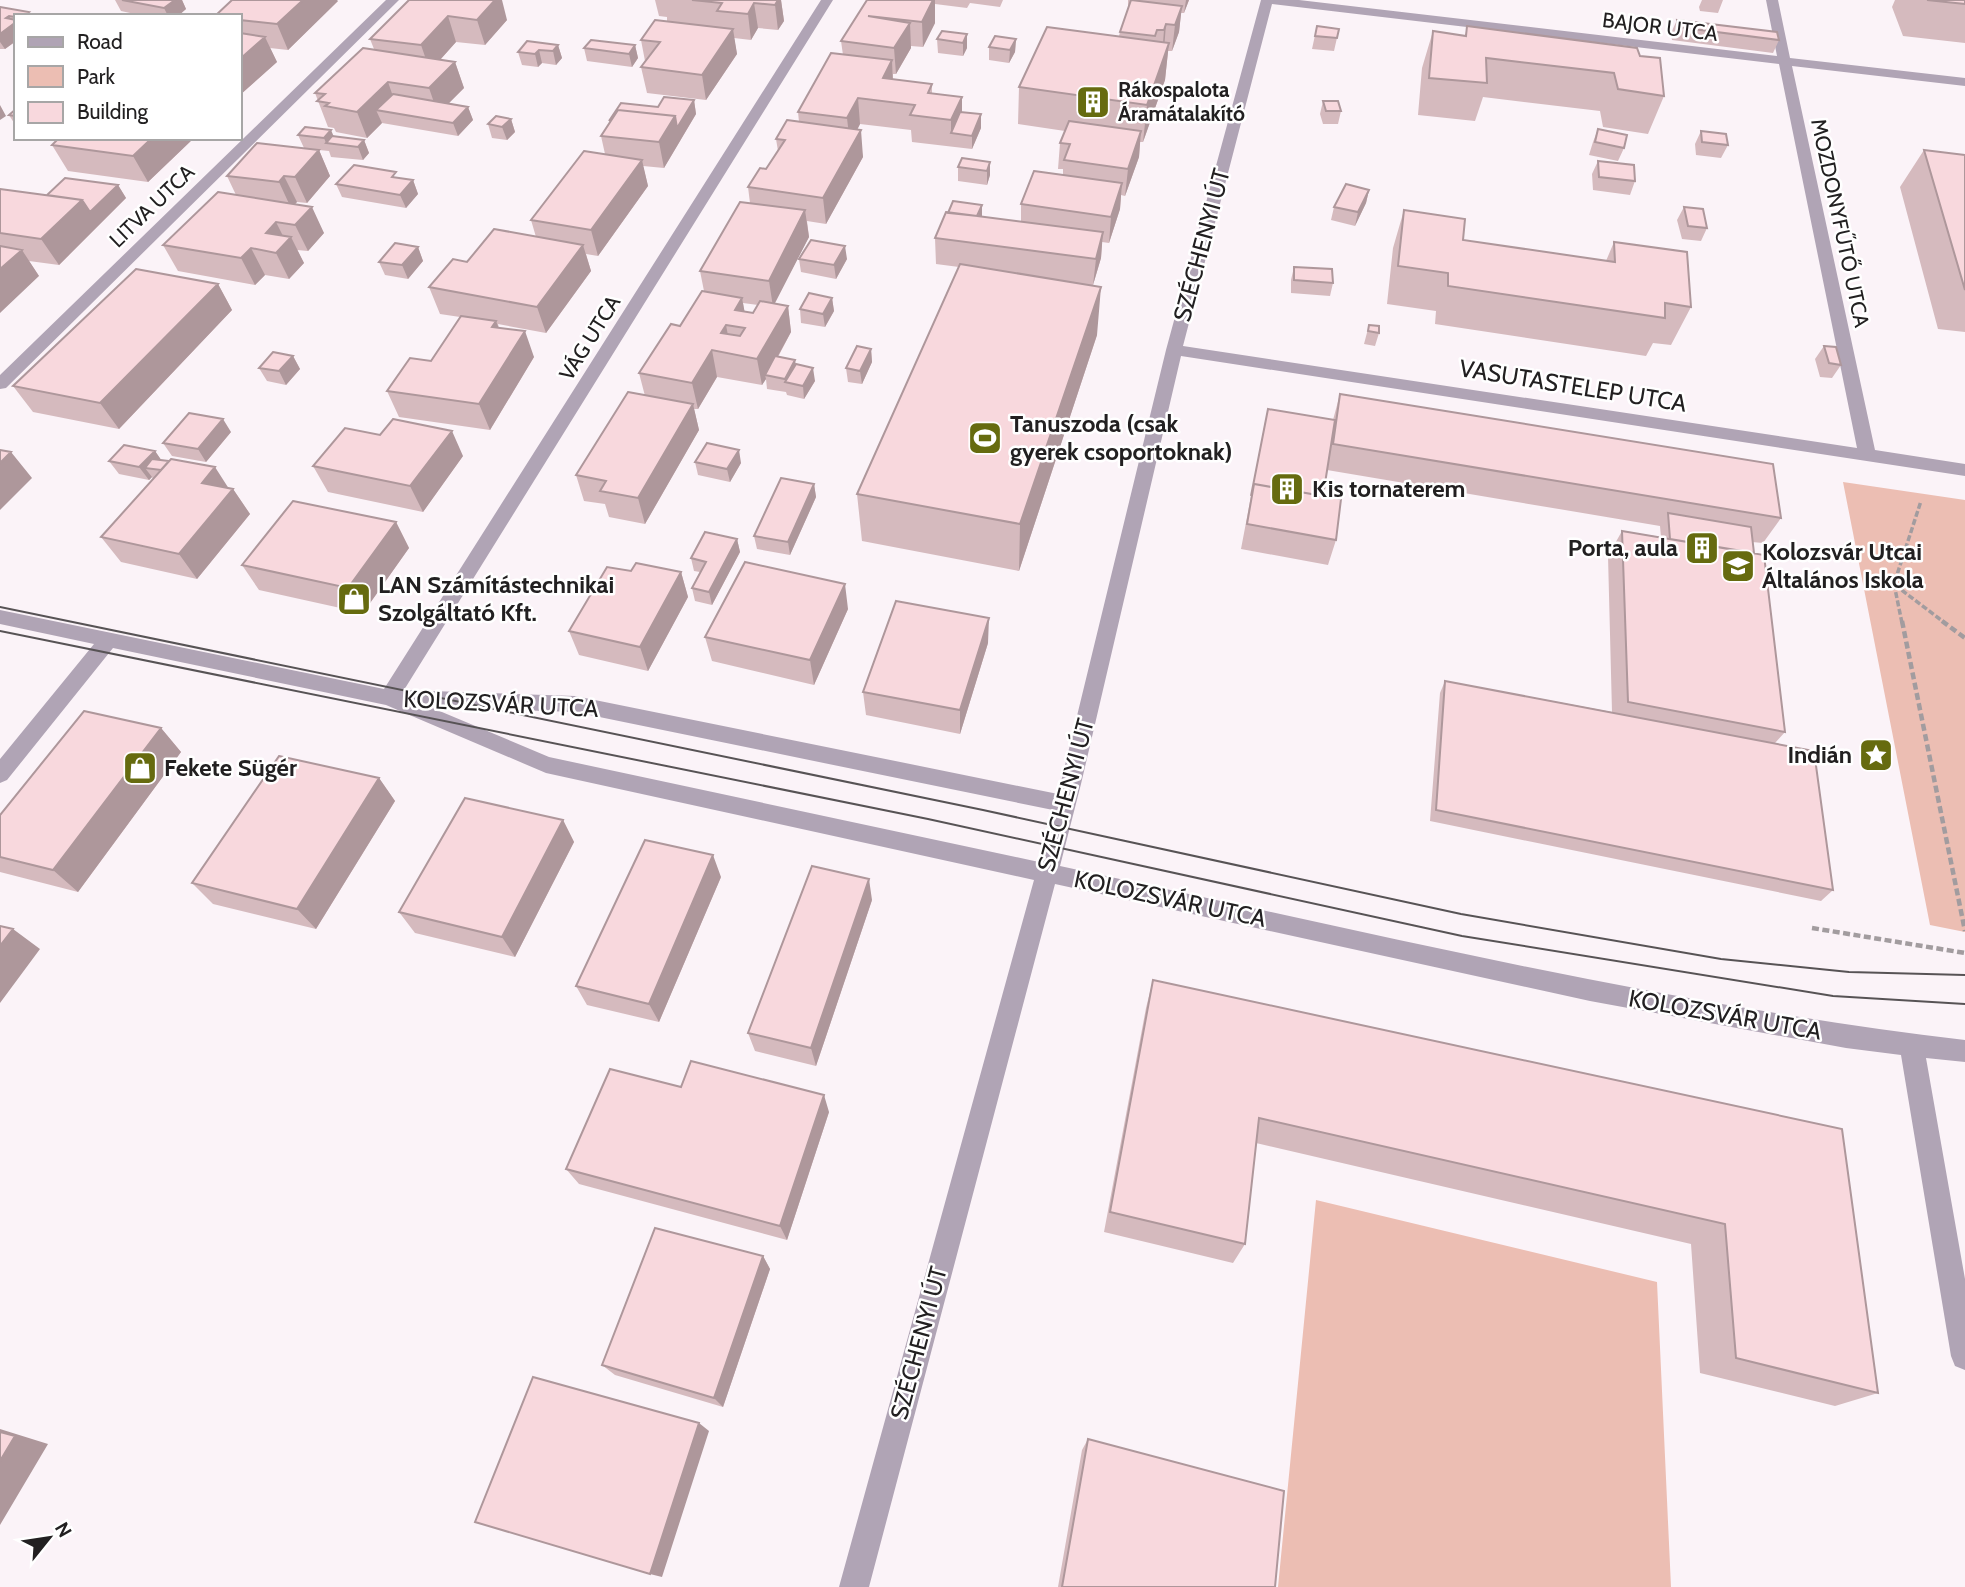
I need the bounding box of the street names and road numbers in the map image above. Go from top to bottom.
street label: BAJOR UTCA [1601,7,1719,46]
street label: MOZDONYFŰTŐ UTCA [1806,116,1876,329]
street label: LITVA UTCA [104,159,199,252]
street label: SZÉCHENYI ÚT [1167,165,1236,325]
street label: VÁG UTCA [554,291,625,385]
street label: VASUTASTELEP UTCA [1457,353,1689,418]
street label: KOLOZSVÁR UTCA [403,684,600,723]
street label: SZÉCHENYI ÚT [1031,715,1100,875]
street label: KOLOZSVÁR UTCA [1072,864,1269,933]
street label: KOLOZSVÁR UTCA [1626,983,1824,1046]
street label: SZÉCHENYI ÚT [884,1263,953,1423]

